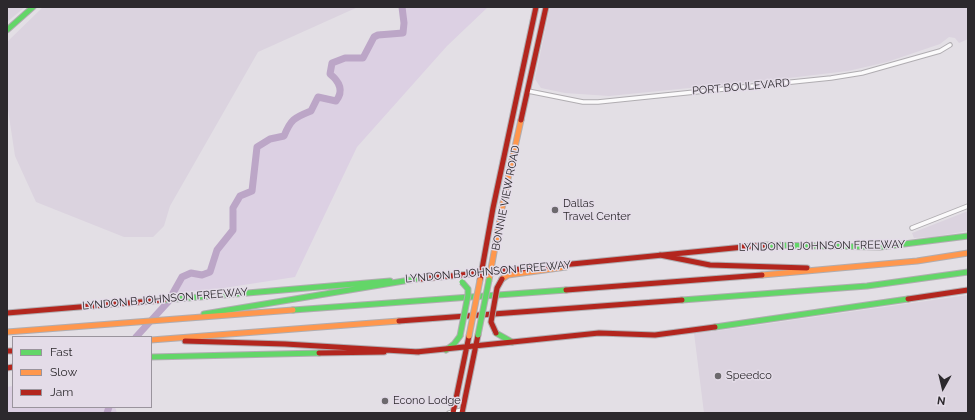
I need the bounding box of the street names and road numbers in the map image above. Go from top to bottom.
street label: PORT BOULEVARD [692,76,790,98]
street label: BONNIE VIEW ROAD [489,144,523,252]
street label: LYNDON B JOHNSON FREEWAY [739,238,905,254]
street label: LYNDON B JOHNSON FREEWAY [405,258,571,286]
street label: LYNDON B JOHNSON FREEWAY [82,285,248,313]

